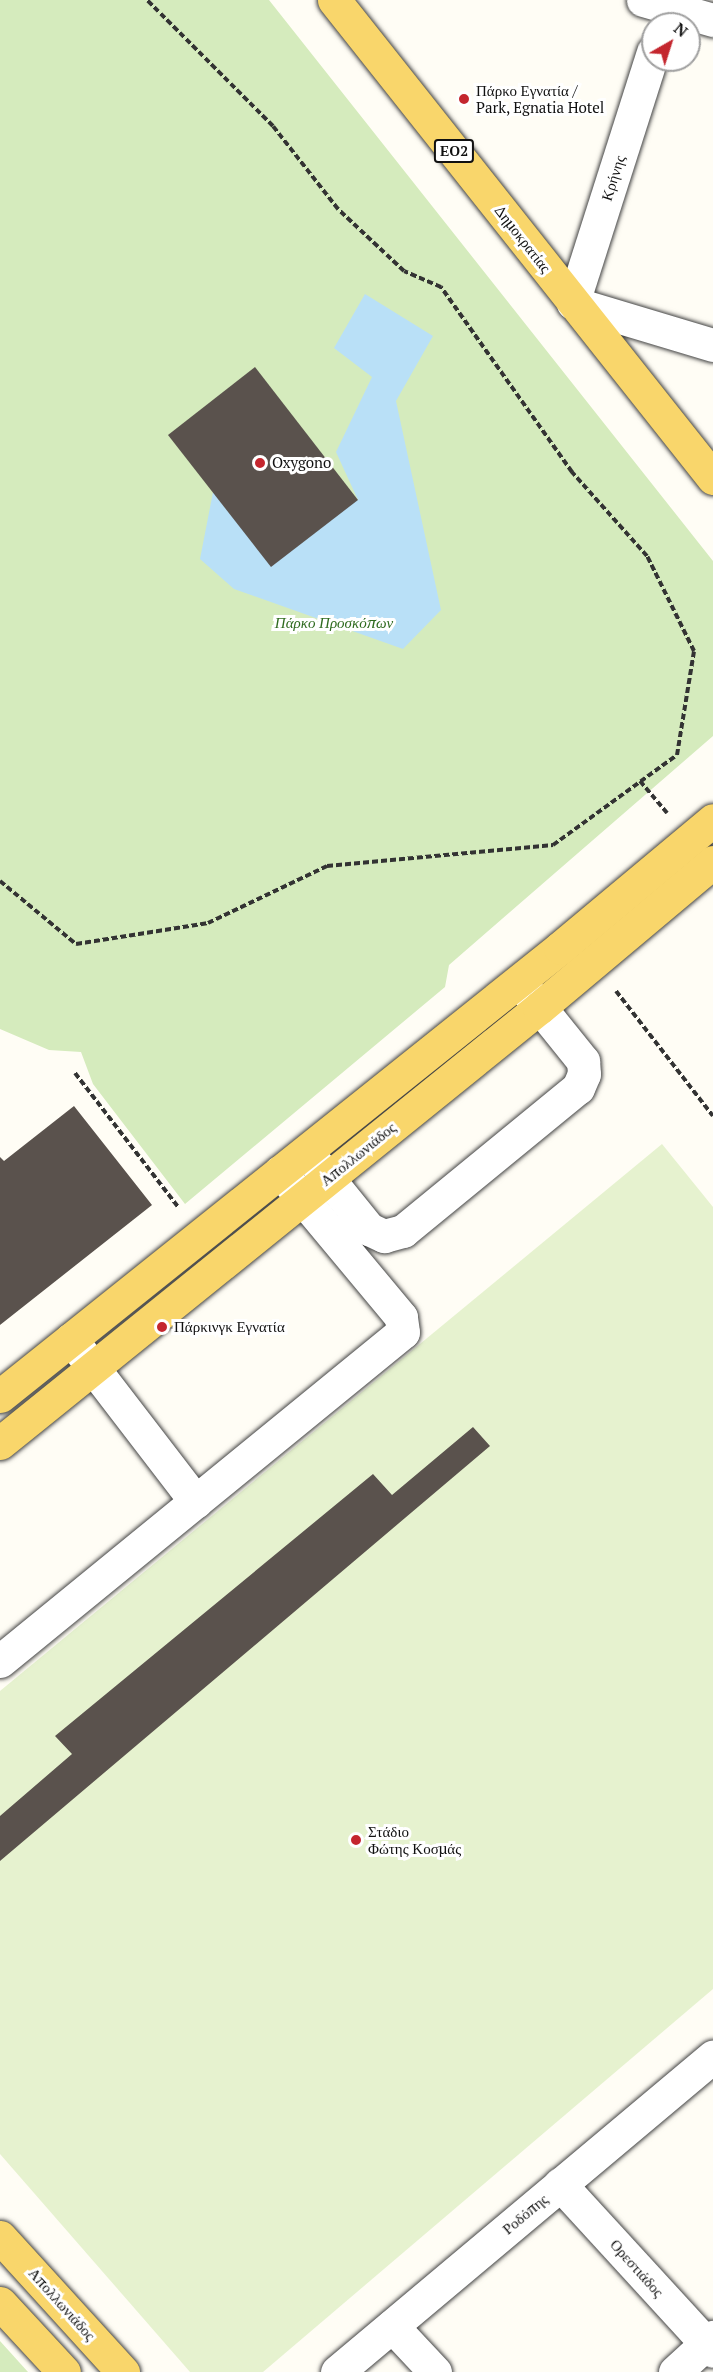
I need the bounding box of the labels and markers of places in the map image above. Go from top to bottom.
place label: Πάρκο Εγνατία / Park, Egnatia Hotel [476,81,605,116]
marker: Πάρκο Εγνατία / Park, Egnatia Hotel [457,92,471,106]
place label: Oxygono [272,454,331,472]
marker: Oxygono [253,456,267,470]
place label: Πάρκινγκ Εγνατία [174,1318,285,1336]
marker: Πάρκινγκ Εγνατία [155,1320,169,1334]
place label: Στάδιο Φώτης Κοσμάς [368,1822,461,1857]
marker: Στάδιο Φώτης Κοσμάς [349,1833,363,1847]

